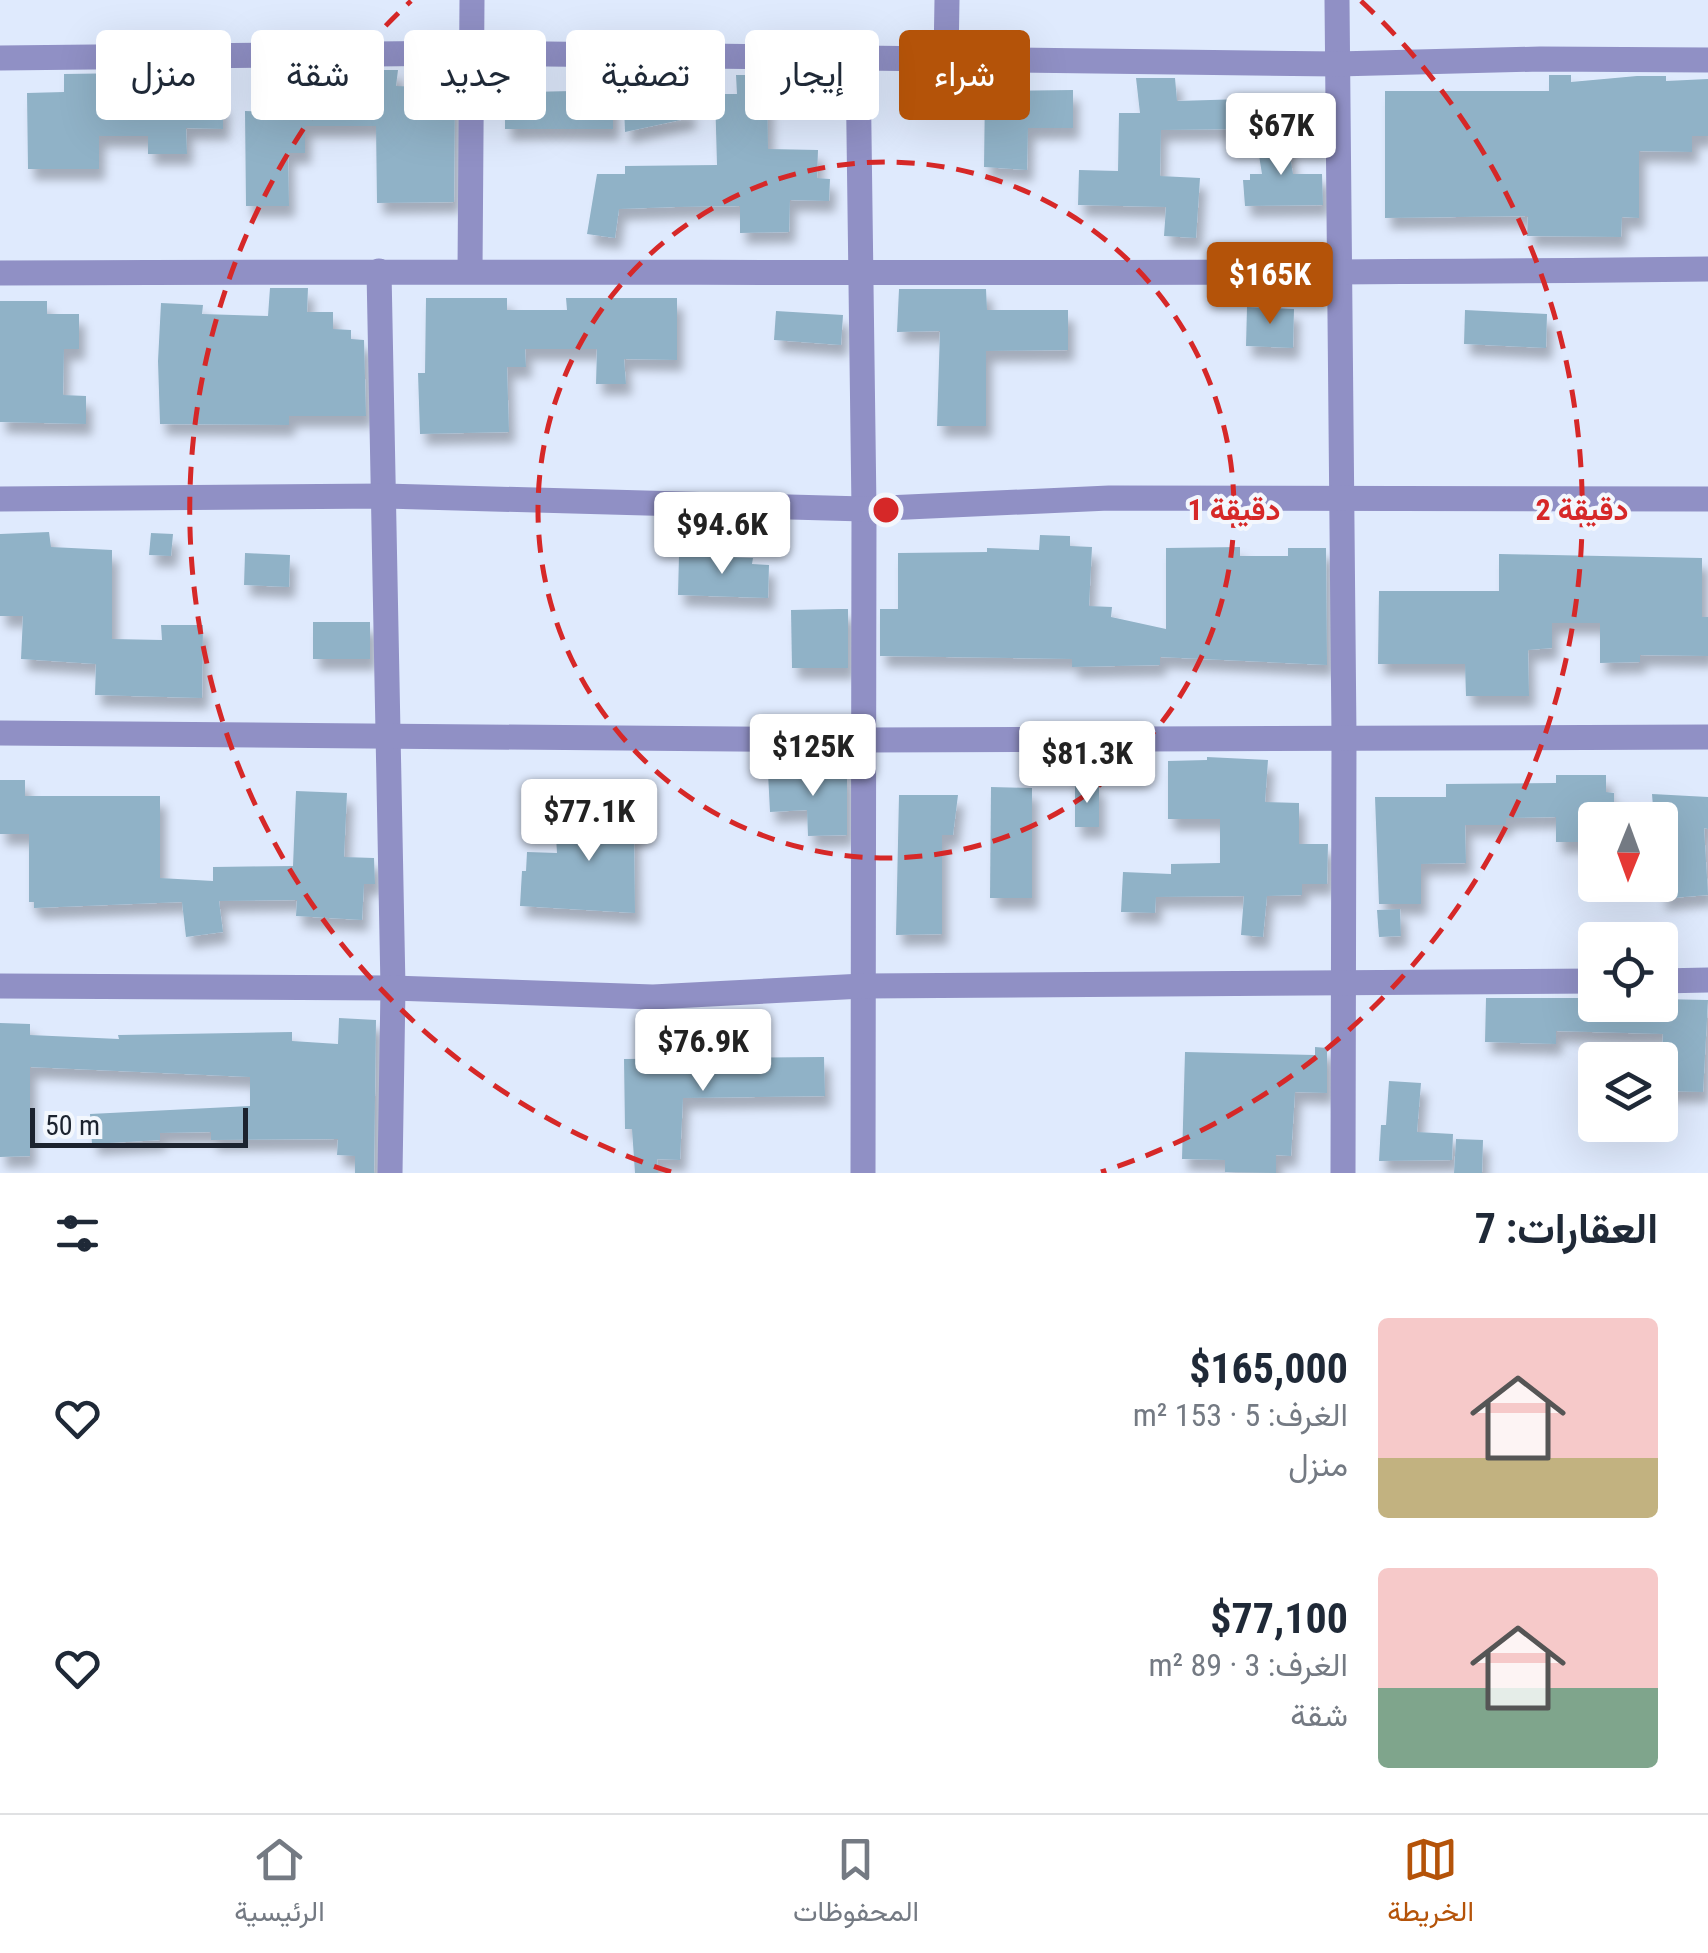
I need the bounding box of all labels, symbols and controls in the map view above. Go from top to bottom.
chip: منزل [96,30,231,120]
chip: شقة [251,30,384,120]
chip: جديد [404,30,546,120]
chip: تصفية [566,30,725,120]
chip: إيجار [745,30,879,120]
chip: شراء [899,30,1030,120]
pin: $67K [1222,93,1340,178]
text: $67K [1248,106,1314,144]
pin: $165K [1200,242,1340,327]
text: $165K [1229,255,1311,293]
pin: $94.6K [641,492,803,577]
centre of rings [868,492,904,528]
text: 1 دقيقة [1188,492,1280,527]
text: 2 دقيقة [1536,492,1628,527]
text: $94.6K [676,505,768,543]
pin: $125K [743,714,883,799]
pin: $81.3K [1006,721,1168,806]
text: $125K [772,727,854,765]
text: $81.3K [1041,734,1133,772]
pin: $77.1K [508,779,670,864]
text: $77.1K [543,792,635,830]
north arrow [1578,802,1678,902]
map controls [1578,802,1678,1142]
button: locate [1578,922,1678,1022]
pin: $76.9K [622,1009,784,1094]
text: $76.9K [657,1022,749,1060]
button: layers [1578,1042,1678,1142]
scale bar [30,1103,248,1148]
text: 50 m [45,1109,100,1142]
text: العقارات: 7 [1475,1204,1658,1253]
icon: filters [50,1206,105,1261]
text: $165,000 [1189,1344,1348,1393]
icon: home [1458,1358,1578,1478]
icon: heart [50,1391,105,1446]
text: الغرف: 5 · 153 m² [1133,1396,1348,1434]
text: منزل [1288,1446,1348,1484]
text: $77,100 [1210,1594,1348,1643]
icon: home [1458,1608,1578,1728]
icon: heart [50,1641,105,1696]
text: الغرف: 3 · 89 m² [1148,1646,1348,1684]
text: شقة [1290,1696,1348,1734]
tab: الرئيسية [234,1832,325,1936]
tab: المحفوظات [793,1832,919,1936]
tab: الخريطة [1387,1832,1474,1936]

